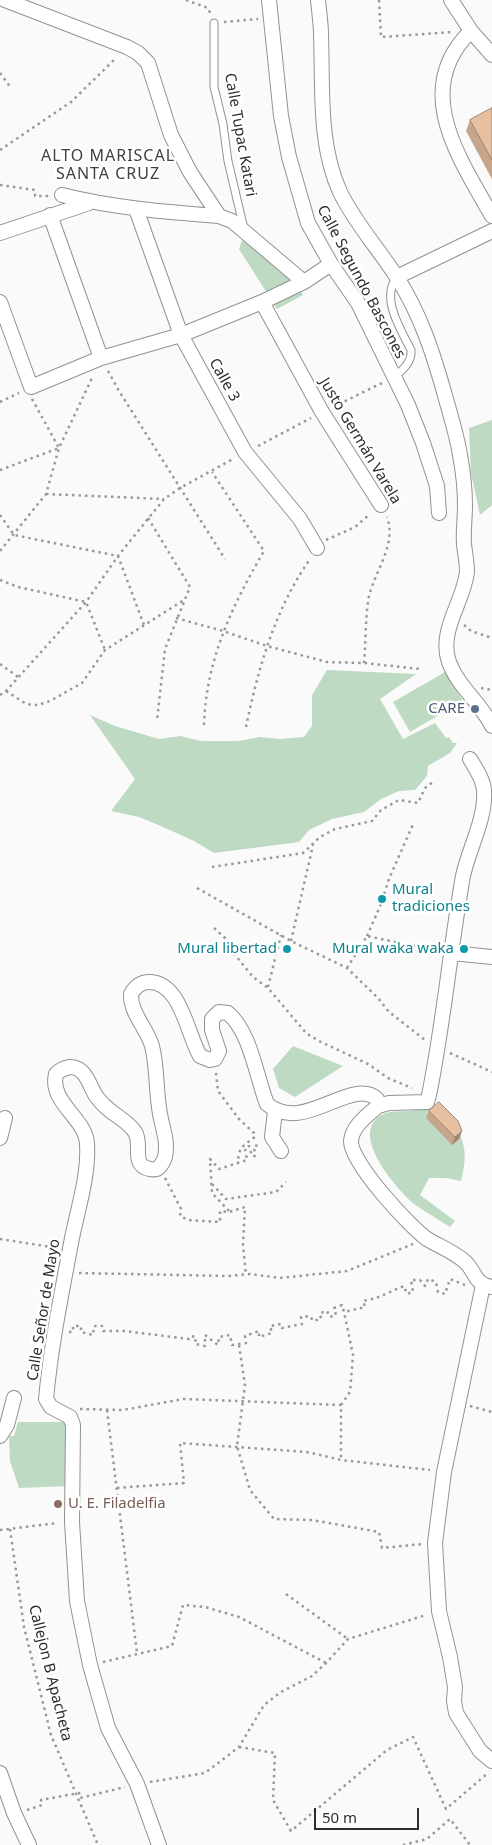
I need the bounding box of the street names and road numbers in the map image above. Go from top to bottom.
street label: Calle Tupac Katari [220,72,260,198]
street label: Calle Segundo Bascones [313,202,409,362]
street label: Calle 3 [205,355,243,405]
street label: Justo Germán Varela [315,375,405,507]
street label: Calle Señor de Mayo [24,1238,64,1382]
street label: Callejon B Apacheta [24,1603,76,1743]

